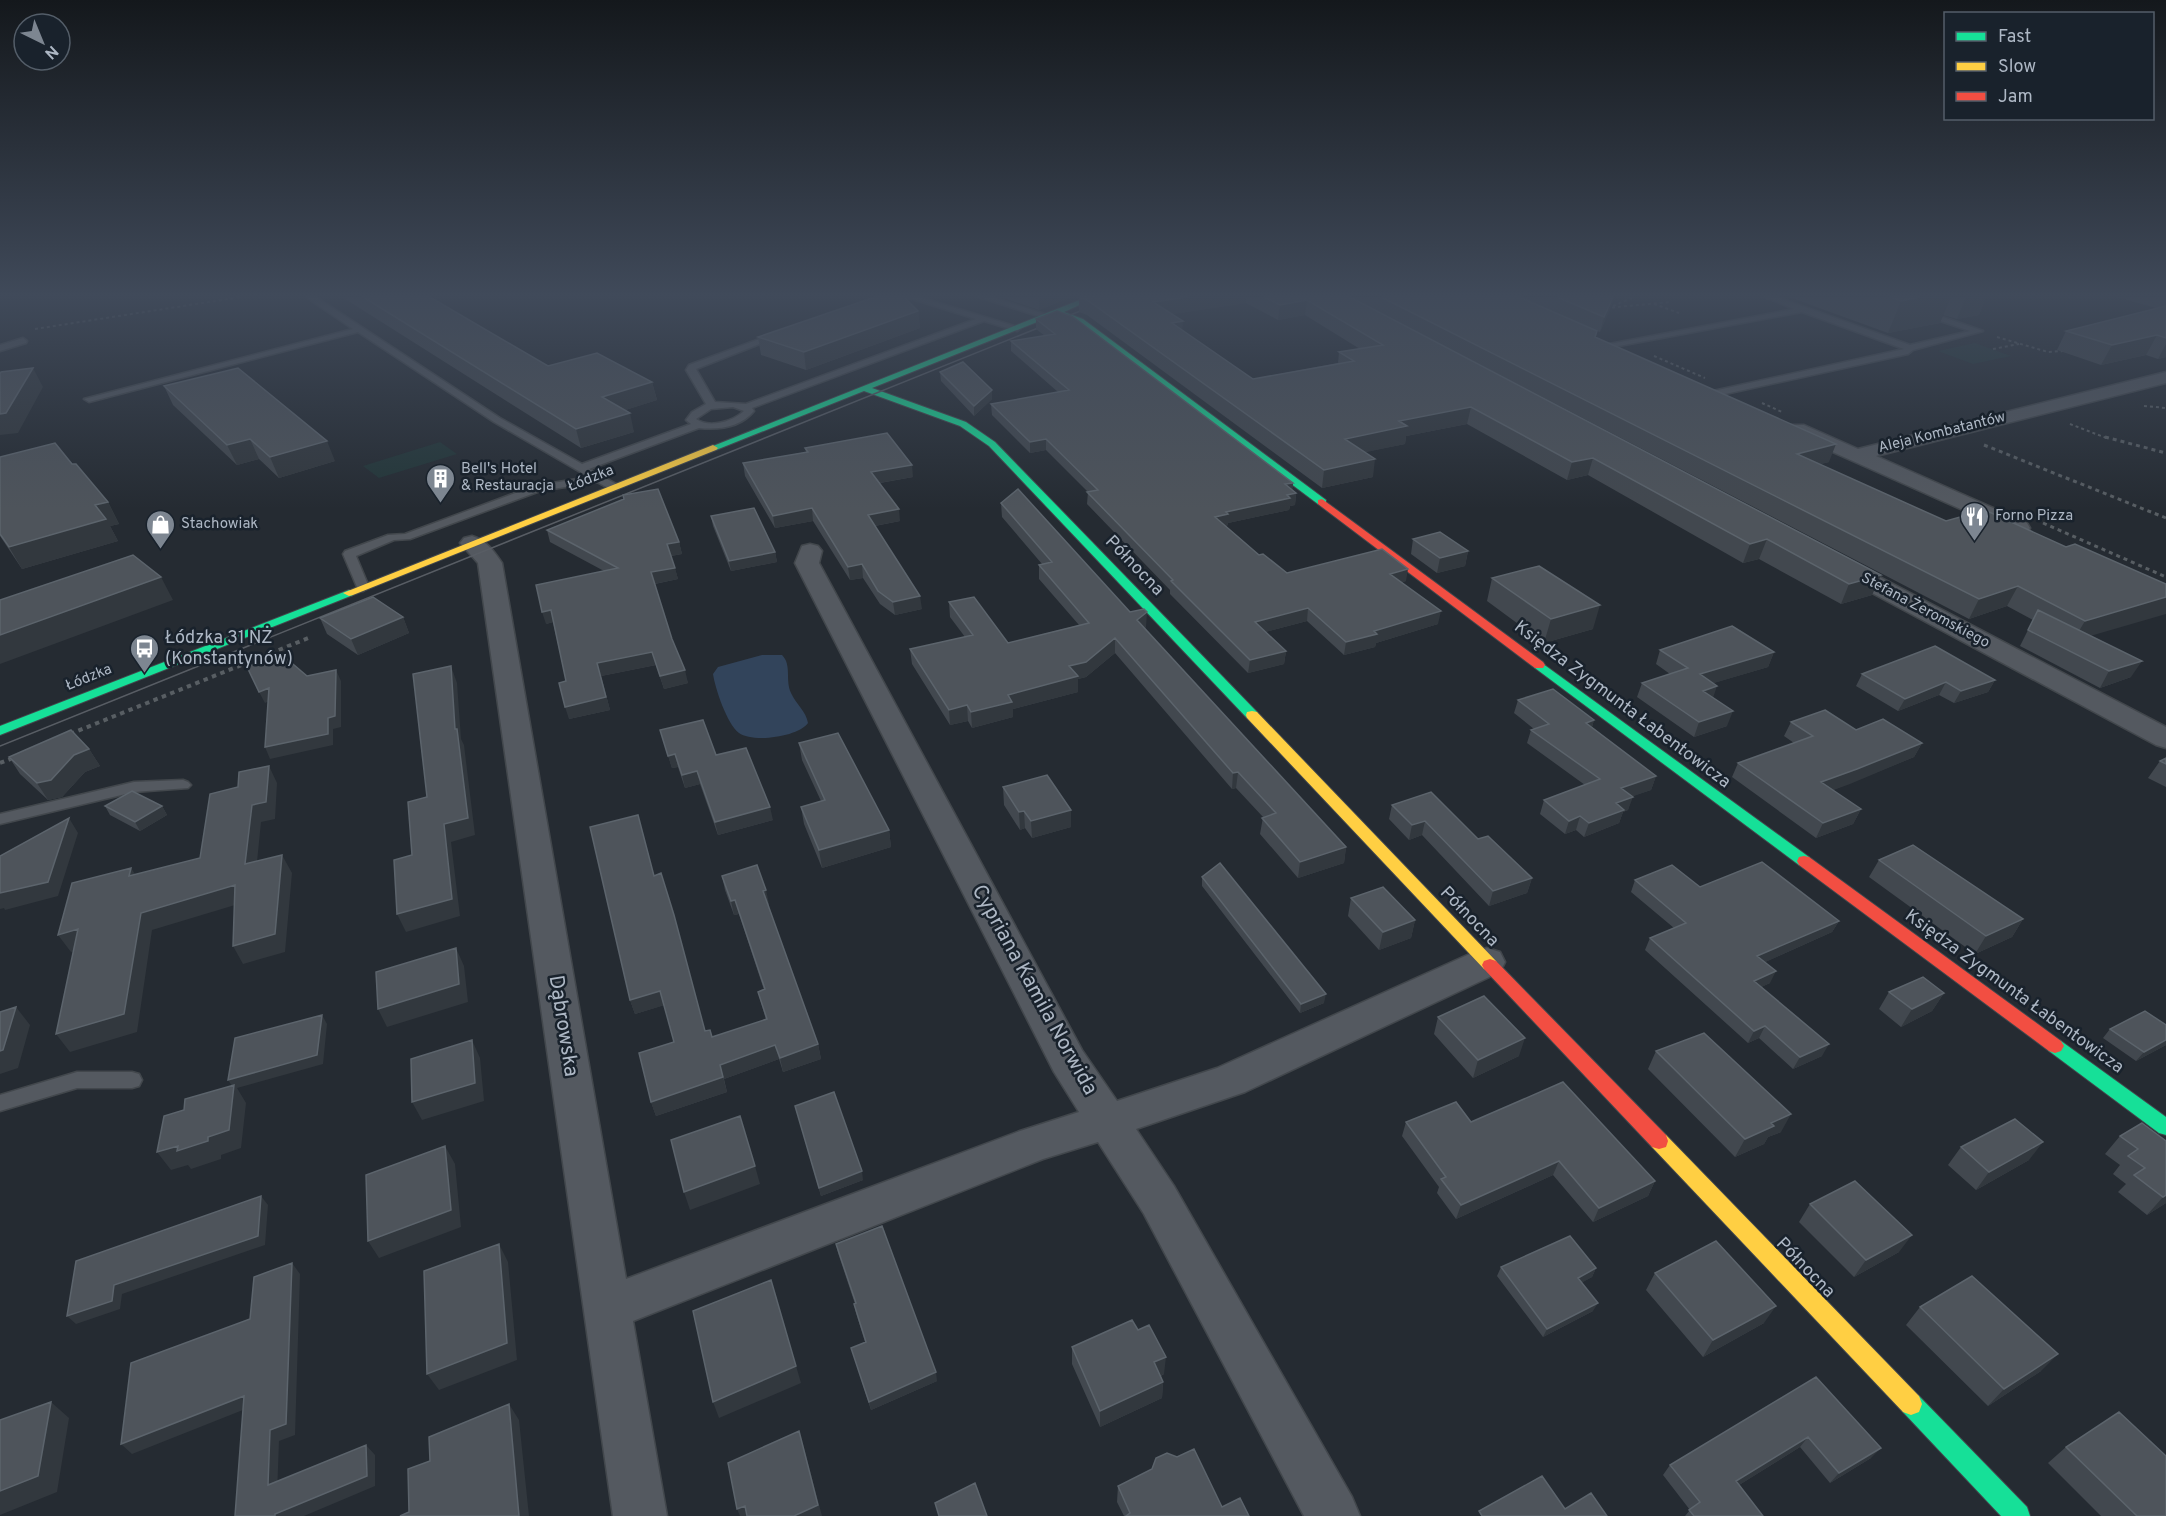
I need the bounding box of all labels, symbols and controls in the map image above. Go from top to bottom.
north arrow [12,12,72,72]
legend [1944,12,2154,120]
text: Fast [1998,26,2031,49]
text: N [40,40,62,63]
text: Slow [1998,56,2036,79]
text: Jam [1998,86,2033,109]
street label: Aleja Kombatantów [1876,408,2008,458]
place label: Bell's Hotel & Restauracja [461,460,554,496]
street label: Łódzka [565,461,617,497]
building icon: Bell's Hotel & Restauracja [424,462,456,504]
restaurant icon: Forno Pizza [1958,500,1990,542]
place label: Forno Pizza [1995,507,2073,526]
shop icon: Stachowiak [144,508,176,550]
place label: Stachowiak [181,515,258,534]
street label: Północna [1099,531,1169,601]
street label: Stefana Żeromskiego [1857,568,1993,653]
street label: Księdza Zygmunta Łabentowicza [1509,616,1735,794]
place label: Łódzka 31 NŻ (Konstantynów) [165,625,293,671]
bus stop icon: Łódzka 31 NŻ (Konstantynów) [128,632,160,674]
street label: Łódzka [63,660,115,696]
street label: Cypriana Kamila Norwida [965,880,1103,1100]
street label: Północna [1434,882,1504,952]
street label: Księdza Zygmunta Łabentowicza [1900,905,2128,1079]
street label: Dąbrowska [542,973,584,1079]
street label: Północna [1770,1233,1840,1303]

